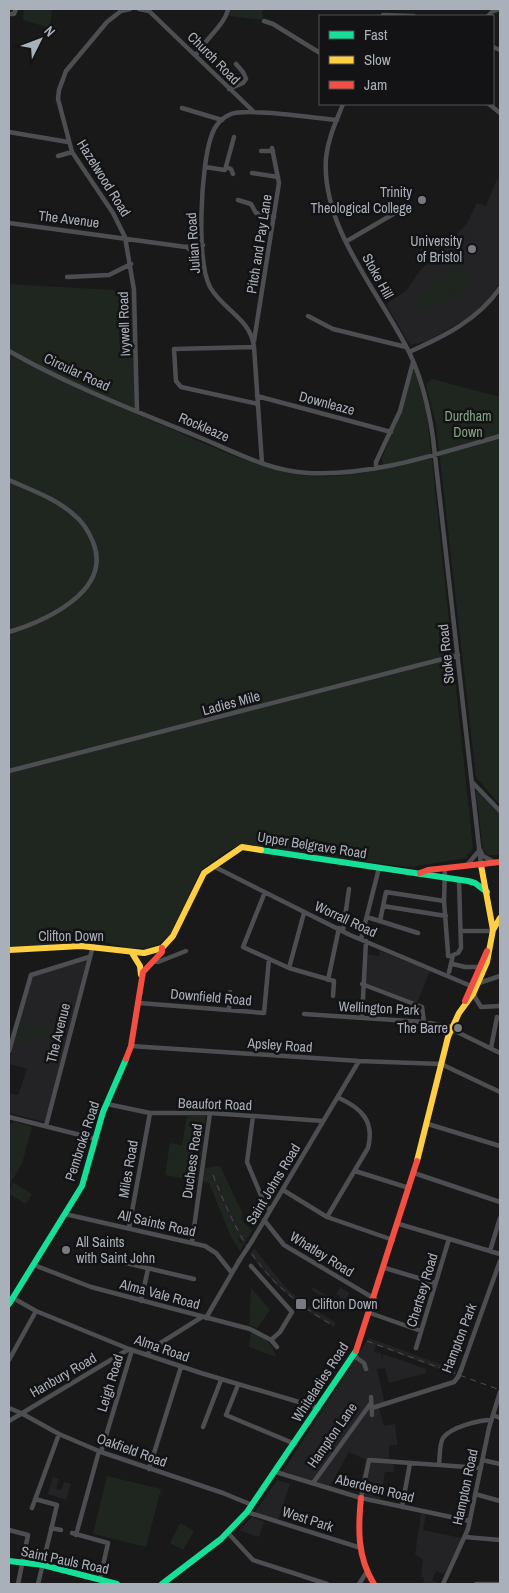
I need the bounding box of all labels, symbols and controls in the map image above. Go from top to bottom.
north arrow [15,15,65,65]
legend [319,15,494,105]
text: N [40,22,59,40]
text: Fast [364,24,388,45]
street label: Church Road [184,28,244,88]
text: Slow [364,49,391,70]
text: Jam [364,74,387,95]
street label: Hazelwood Road [73,136,135,220]
place label: Trinity Theological College [311,183,412,217]
street label: Pitch and Pay Lane [242,193,276,295]
marker: Trinity Theological College [416,194,428,206]
street label: The Avenue [38,206,100,232]
street label: Julian Road [182,212,204,274]
place label: University of Bristol [410,232,462,266]
marker: University of Bristol [466,243,478,255]
street label: Stoke Hill [358,250,398,302]
street label: Ivywell Road [114,291,134,357]
street label: Circular Road [41,349,113,395]
street label: Downleaze [297,387,357,419]
park label: Durdham Down [444,407,492,441]
street label: Rockleaze [176,408,232,446]
street label: Stoke Road [434,623,458,685]
street label: Ladies Mile [200,687,262,719]
street label: Upper Belgrave Road [256,827,368,863]
street label: Worrall Road [312,897,380,941]
street label: Clifton Down [38,927,104,945]
street label: Downfield Road [170,984,252,1010]
street label: Wellington Park [338,997,420,1019]
street label: The Avenue [42,1001,74,1065]
place label: The Barre [397,1019,448,1037]
marker: The Barre [452,1022,464,1034]
street label: Apsley Road [246,1034,313,1056]
street label: Beaufort Road [178,1094,252,1114]
street label: Pembroke Road [61,1099,103,1183]
street label: Duchess Road [178,1122,206,1200]
street label: Miles Road [114,1139,142,1199]
street label: Saint Johns Road [242,1140,304,1228]
street label: All Saints Road [115,1205,198,1241]
street label: Whatley Road [287,1227,357,1281]
place label: All Saints with Saint John [75,1233,155,1267]
marker: All Saints with Saint John [60,1244,72,1256]
street label: Chertsey Road [402,1251,442,1329]
street label: Alma Vale Road [117,1274,202,1313]
place label: Clifton Down [312,1295,378,1313]
marker: Clifton Down [294,1297,308,1311]
street label: Hampton Park [437,1300,481,1375]
street label: Alma Road [131,1330,192,1366]
street label: Whiteladies Road [288,1339,352,1425]
street label: Hanbury Road [26,1349,100,1401]
street label: Leigh Road [93,1352,127,1414]
street label: Hampton Lane [303,1399,361,1471]
street label: Oakfield Road [94,1429,170,1471]
street label: Hampton Road [448,1447,482,1527]
street label: Aberdeen Road [333,1469,416,1506]
street label: West Park [280,1502,336,1536]
street label: Saint Pauls Road [19,1542,111,1578]

